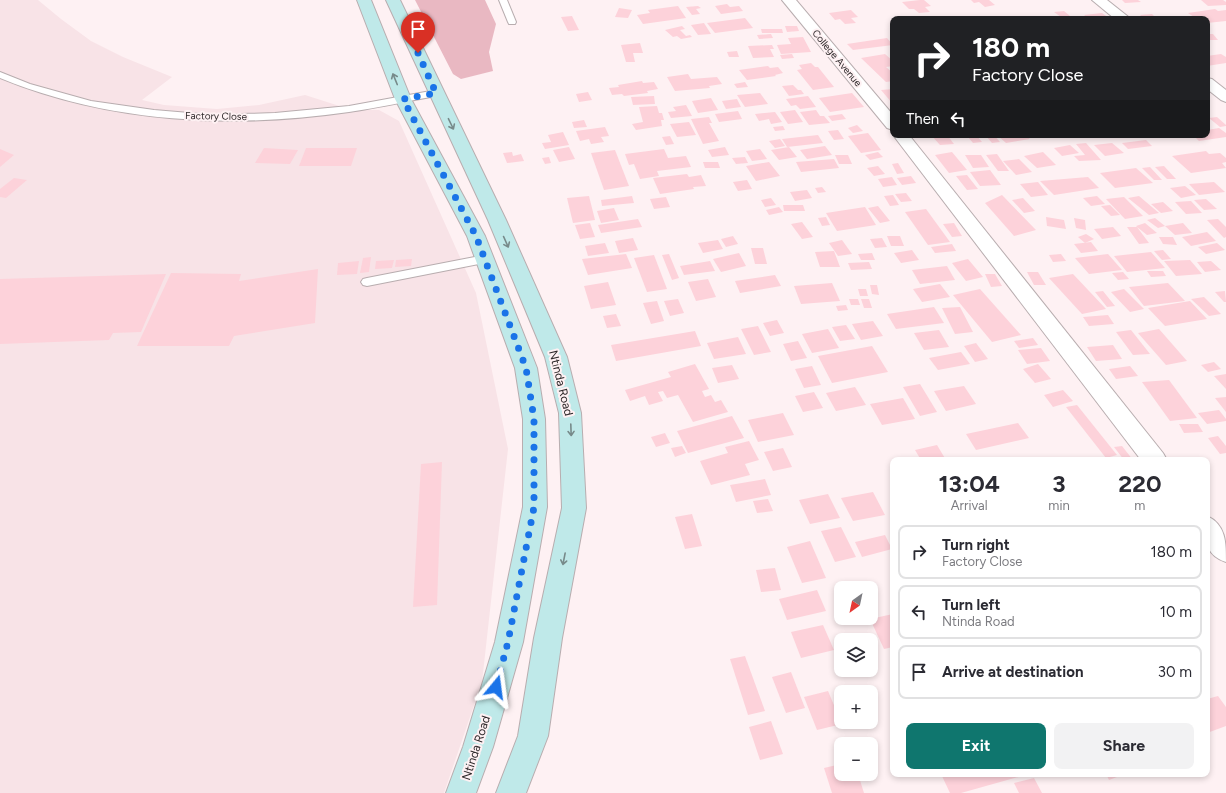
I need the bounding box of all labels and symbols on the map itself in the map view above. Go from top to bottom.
pin [401,12,435,53]
street label: College Avenue [809,27,865,90]
one-way arrow [391,74,399,86]
street label: Factory Close [185,109,248,123]
one-way arrow [448,118,455,130]
one-way arrow [503,235,511,247]
street label: Ntinda Road [546,349,576,417]
one-way arrow [567,423,574,436]
one-way arrow [559,552,567,565]
north arrow [834,581,878,625]
position arrow [475,666,517,708]
street label: Ntinda Road [459,714,493,782]

